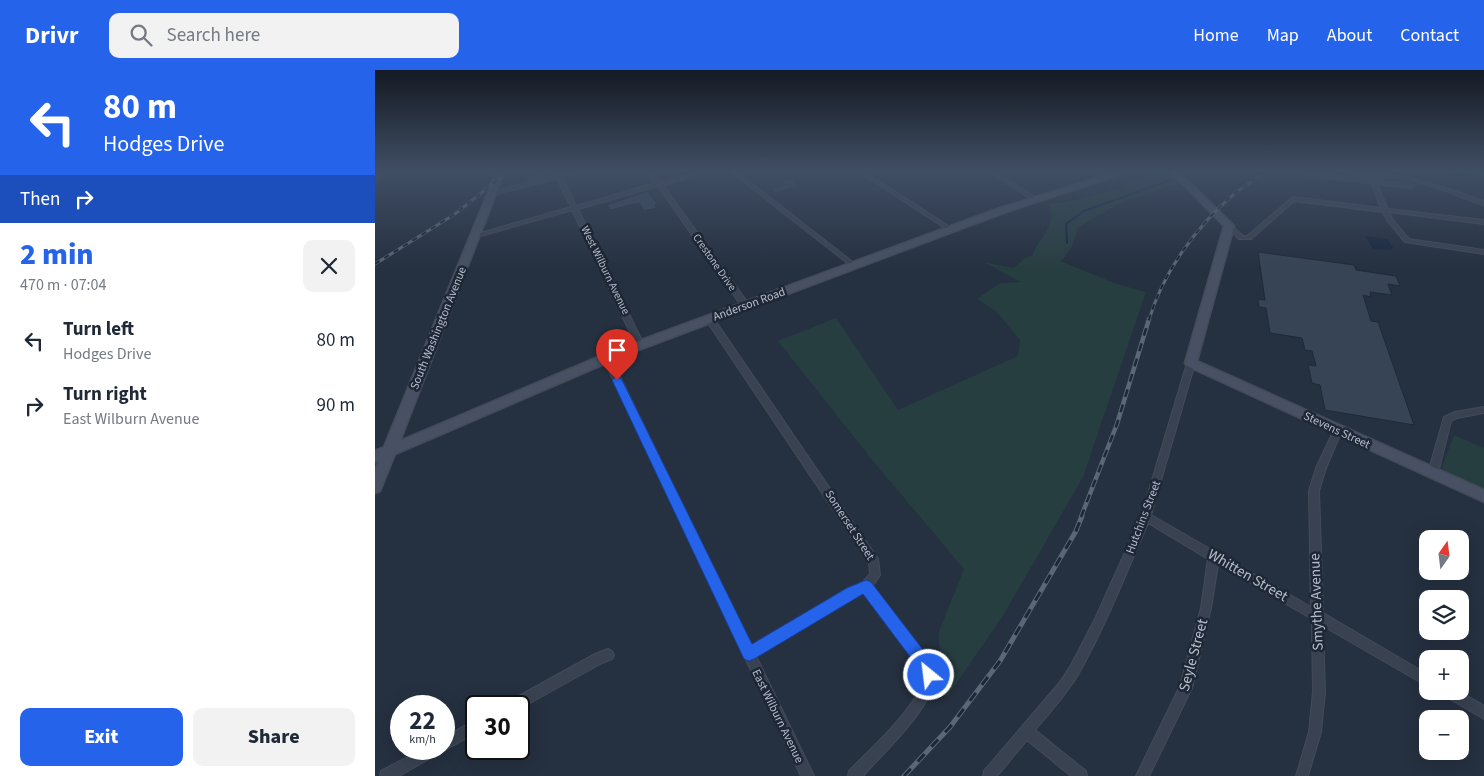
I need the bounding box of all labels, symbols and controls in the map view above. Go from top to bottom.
search box [109,13,459,58]
text: Drivr [25,18,79,53]
icon: search [127,21,155,49]
text: Search here [167,22,260,49]
text: Home [1193,23,1239,48]
text: Map [1267,23,1299,48]
text: About [1327,23,1372,48]
text: Contact [1400,23,1459,48]
text: 80 m [103,82,177,132]
icon: left [20,90,85,155]
text: Hodges Drive [103,128,224,160]
icon: right [70,185,98,213]
text: Then [20,186,60,213]
street label: West Wilburn Avenue [578,224,634,317]
street label: Crestone Drive [689,231,740,294]
text: 2 min [20,233,94,276]
button: close [303,240,355,292]
street label: South Washington Avenue [406,264,471,392]
text: 470 m · 07:04 [20,274,107,296]
street label: Anderson Road [711,283,788,325]
text: Turn left [63,316,134,343]
icon: left [20,327,48,355]
text: 80 m [317,327,355,354]
pin [596,329,638,380]
icon: arrive [603,336,631,364]
text: Hodges Drive [63,343,151,365]
text: Turn right [63,381,147,408]
icon: right [20,392,48,420]
text: 90 m [317,392,355,419]
text: East Wilburn Avenue [63,408,199,430]
street label: Stevens Street [1301,408,1373,453]
street label: Hutchins Street [1122,478,1165,556]
street label: Somerset Street [821,487,879,564]
north arrow [1419,530,1469,580]
map controls [1419,530,1469,760]
street label: Whitten Street [1204,544,1292,607]
street label: Smythe Avenue [1304,553,1329,651]
button: layers [1419,590,1469,640]
street label: Seyle Street [1174,616,1213,694]
position arrow [902,648,954,700]
button: + [1419,650,1469,700]
street label: East Wilburn Avenue [747,667,808,766]
speed limit sign: 30 [465,695,530,760]
text: 22 [409,703,436,739]
button: Exit [20,708,183,766]
button: Share [193,708,355,766]
button: − [1419,710,1469,760]
text: km/h [409,731,436,748]

